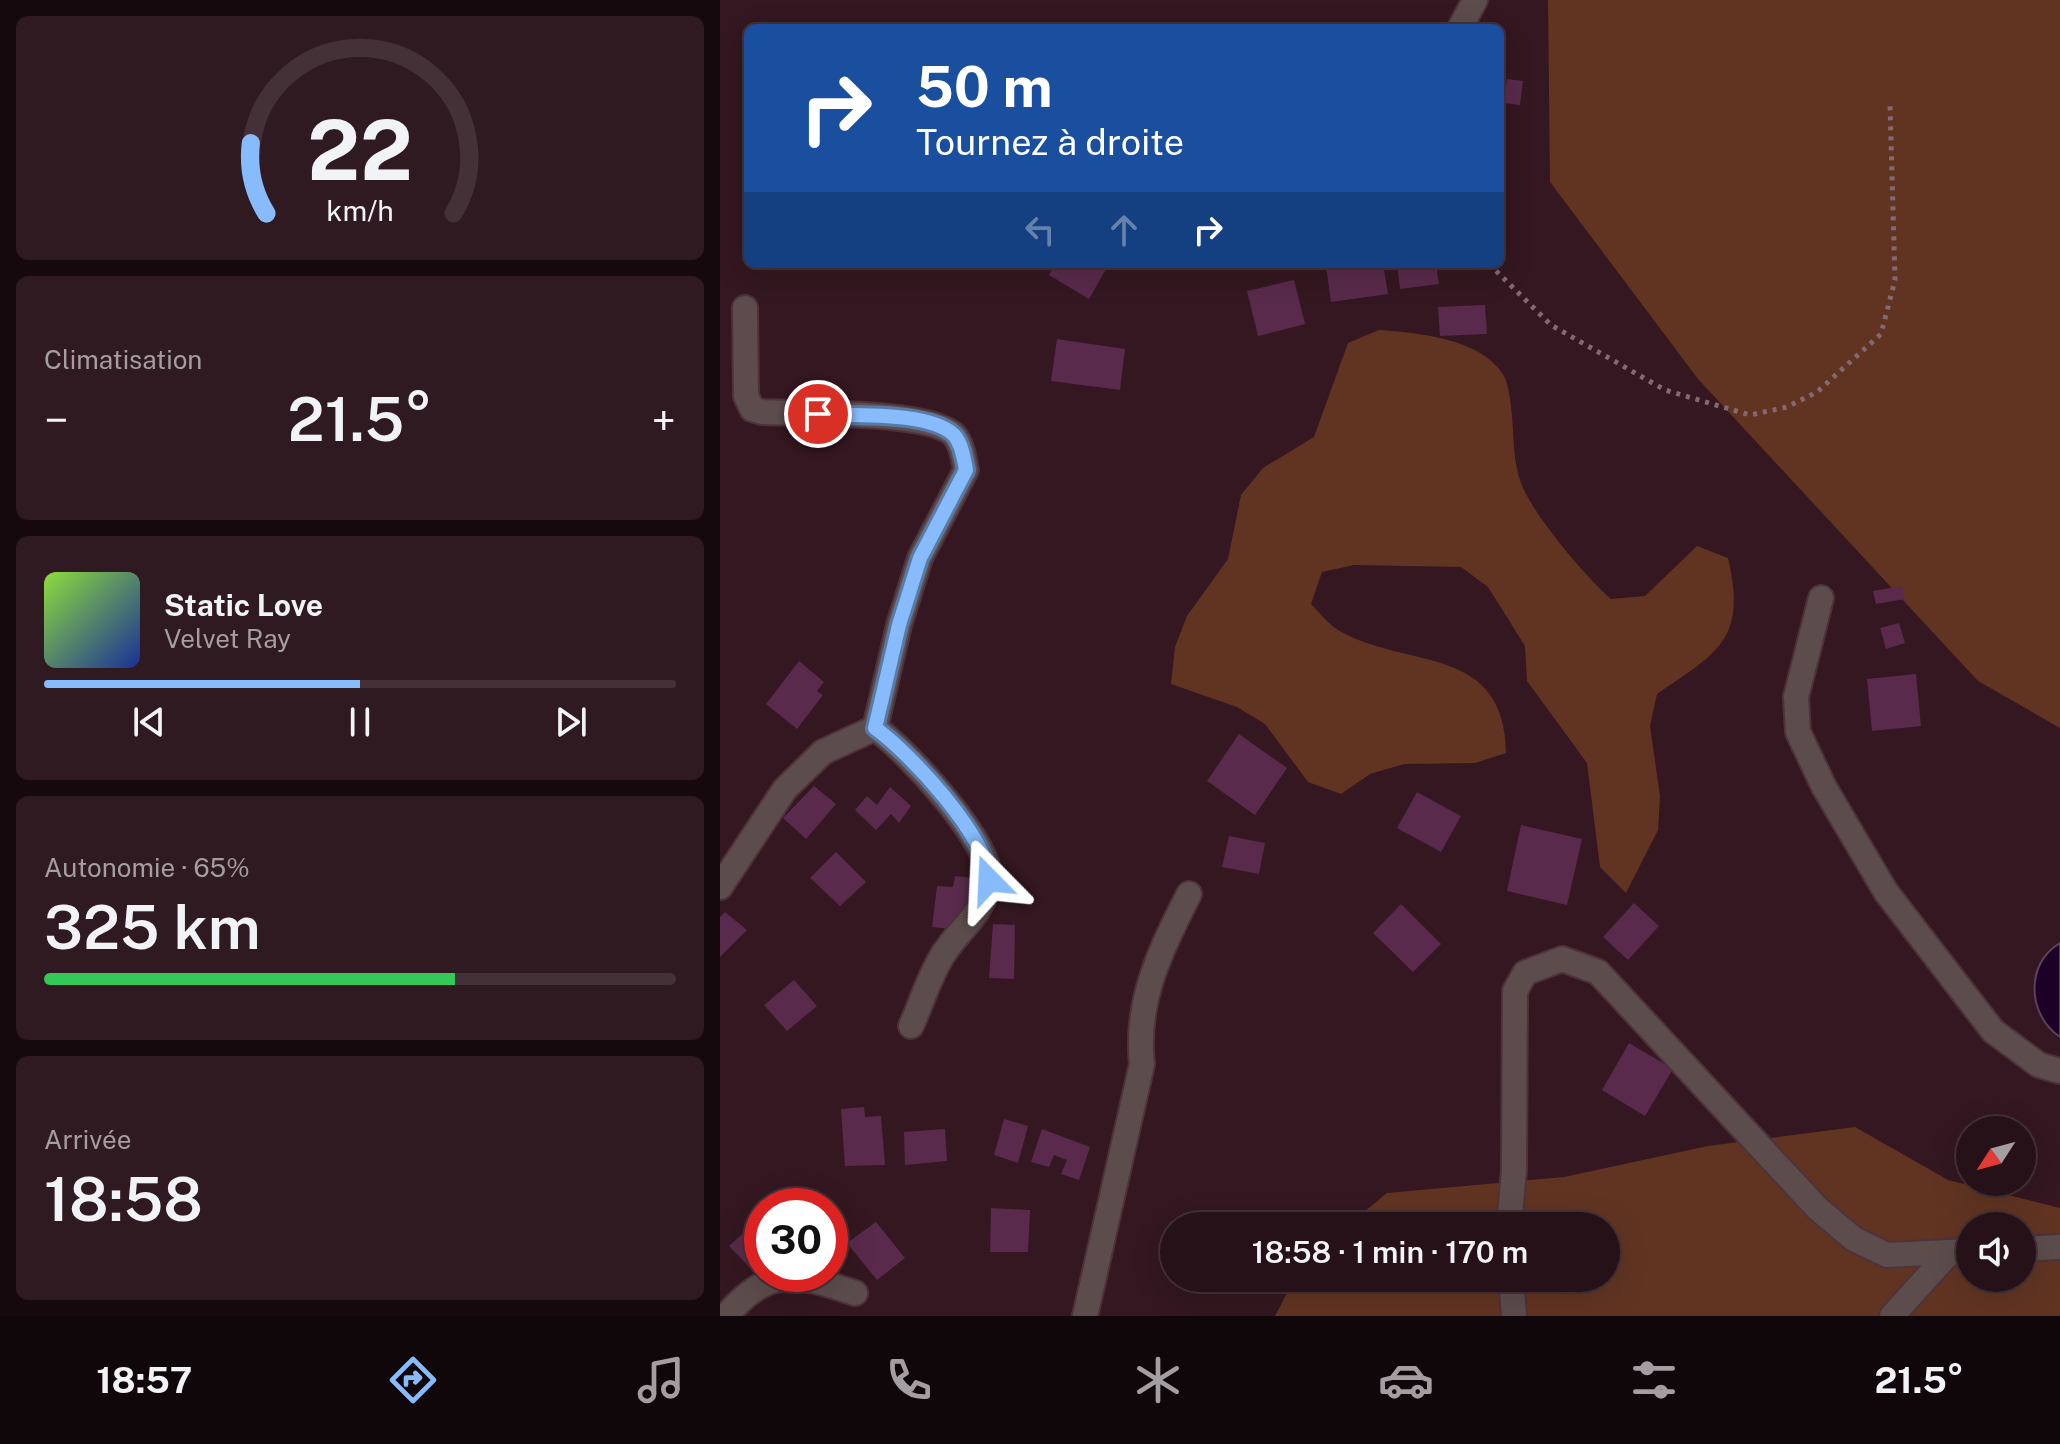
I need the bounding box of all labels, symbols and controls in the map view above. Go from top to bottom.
text: 50 m [916,54,1053,120]
icon: right [784,56,888,160]
text: 22 [307,101,413,199]
text: Tournez à droite [916,121,1184,163]
text: km/h [326,194,394,227]
icon: left [1018,208,1062,252]
icon: ahead [1102,208,1146,252]
icon: right [1186,208,1230,252]
text: Climatisation [44,344,202,375]
pin [784,380,852,448]
text: 21.5° [288,384,432,455]
icon: arrive [796,392,840,436]
text: − [44,394,68,446]
text: + [652,394,676,446]
text: Static Love [164,587,323,623]
text: Velvet Ray [164,623,291,654]
icon: previous [127,700,171,744]
icon: pause [338,700,382,744]
icon: next [549,700,593,744]
position arrow [947,838,1031,922]
text: Autonomie · 65% [44,852,250,883]
text: 325 km [44,892,261,963]
north arrow [1956,1116,2036,1196]
map controls [1956,1116,2036,1292]
text: Arrivée [44,1124,132,1155]
text: 18:58 [44,1164,203,1235]
speed limit sign: 30 [744,1188,848,1292]
button: sound [1956,1212,2036,1292]
text: 18:58 · 1 min · 170 m [1252,1234,1528,1270]
icon: directions [385,1352,441,1408]
icon: music [633,1352,689,1408]
icon: phone [881,1352,937,1408]
icon: climate [1130,1352,1186,1408]
icon: car [1378,1352,1434,1408]
icon: filters [1626,1352,1682,1408]
text: 18:57 [96,1359,192,1401]
text: 21.5° [1874,1359,1964,1401]

